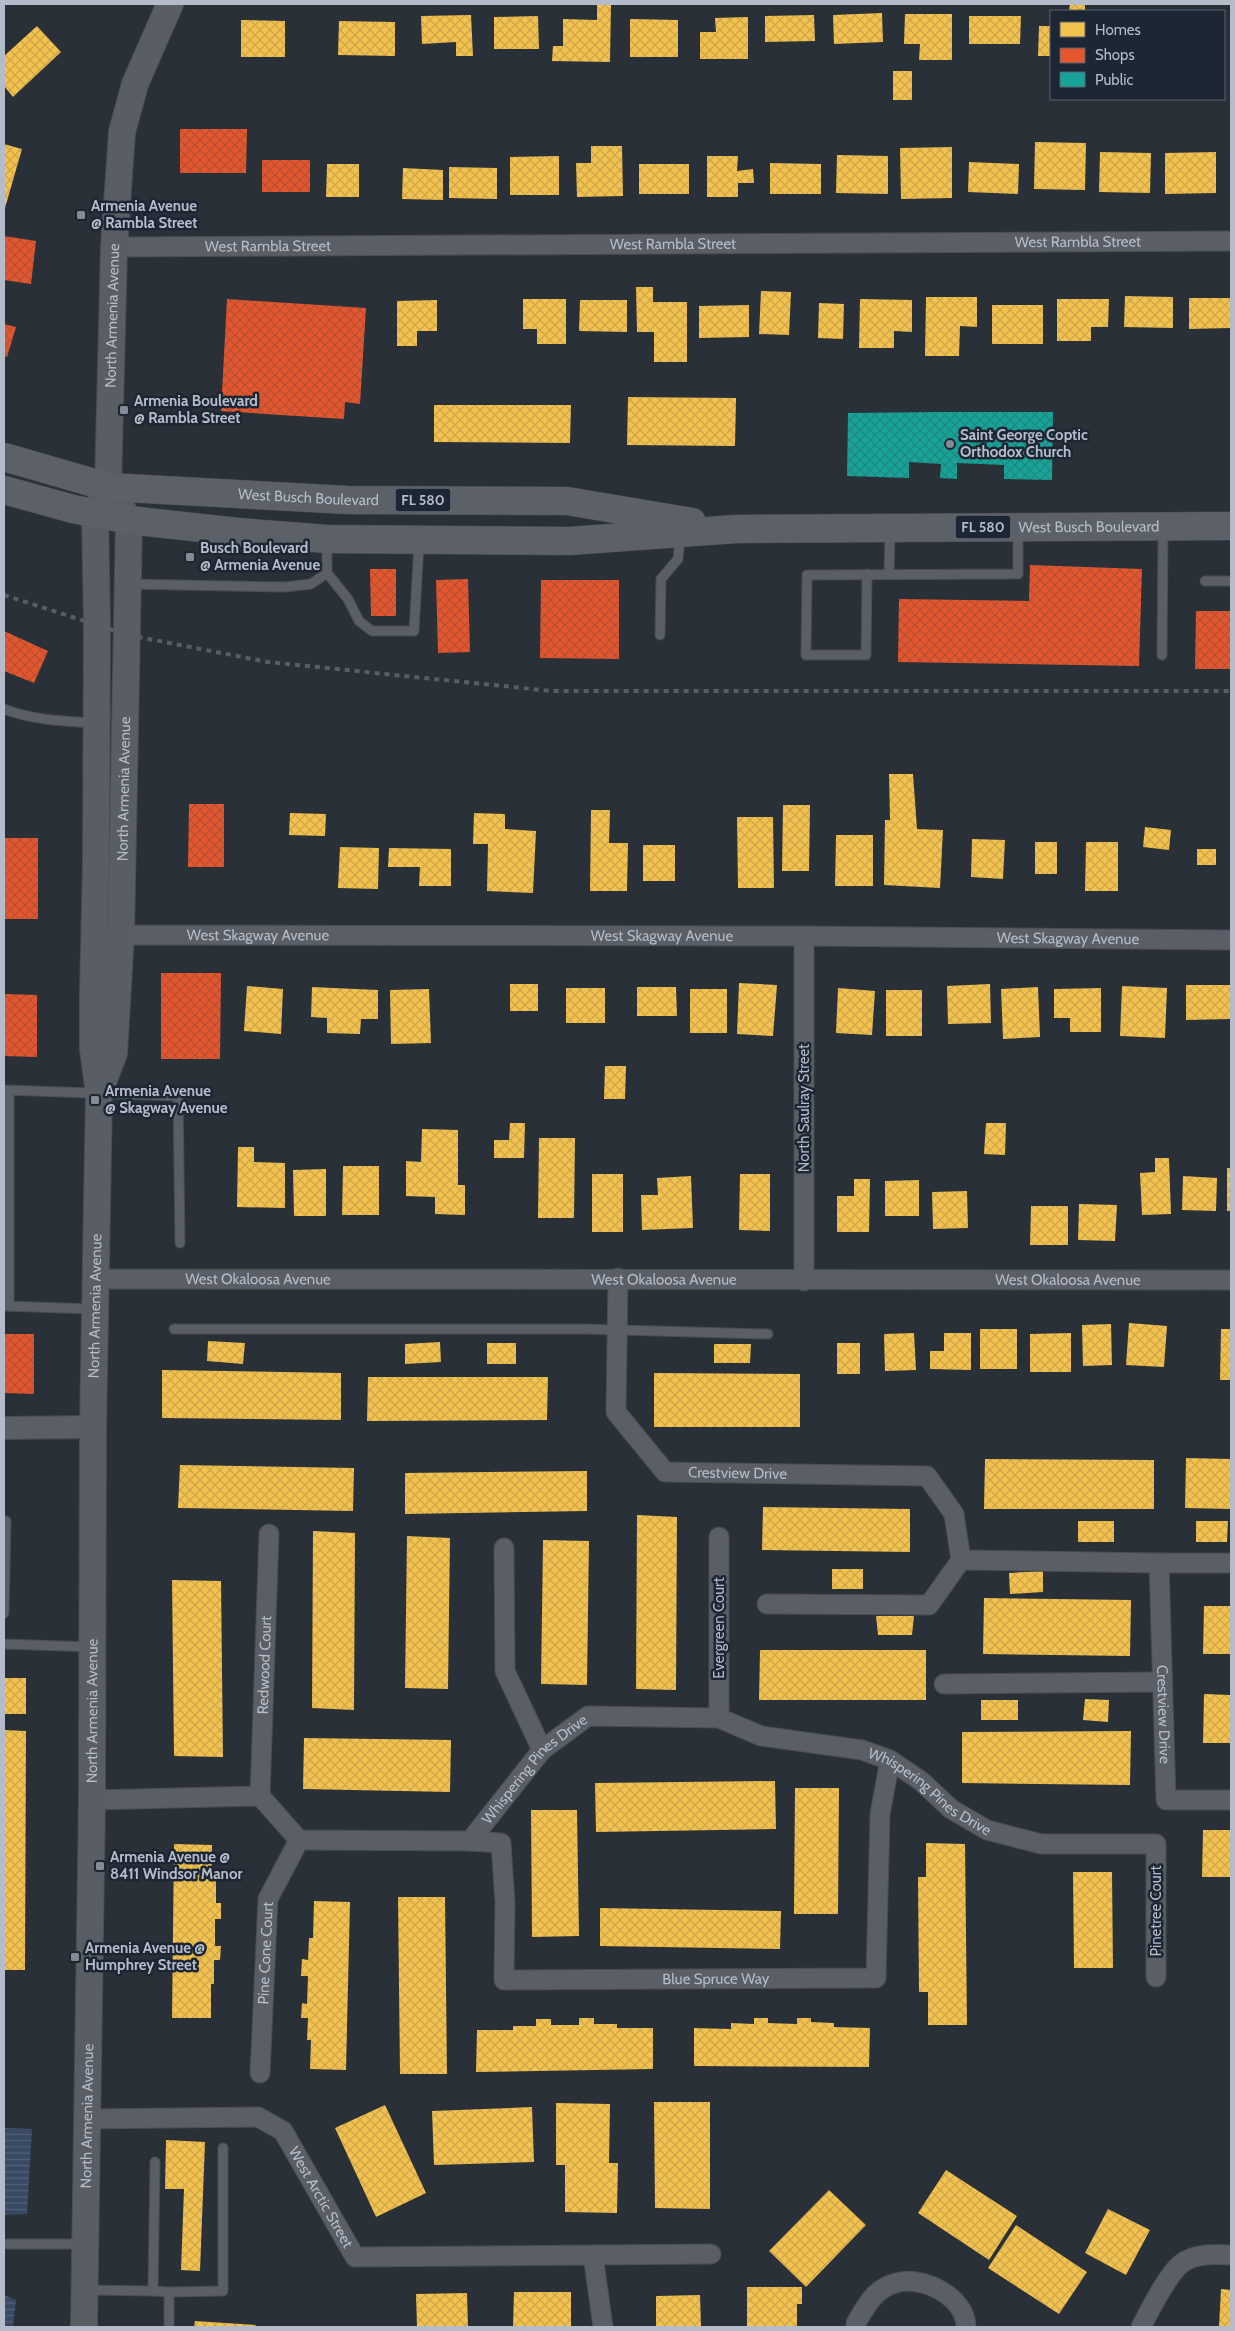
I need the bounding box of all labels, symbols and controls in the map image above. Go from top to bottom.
legend [1050,10,1225,100]
text: Homes [1095,21,1141,39]
text: Shops [1095,46,1135,64]
text: Public [1095,71,1133,89]
place label: Armenia Avenue @ Rambla Street [91,197,197,232]
marker: Armenia Avenue @ Rambla Street [75,209,87,221]
street label: West Rambla Street [1015,232,1141,251]
street label: West Rambla Street [610,235,736,253]
street label: West Rambla Street [205,237,331,256]
street label: North Armenia Avenue [101,243,123,388]
place label: Armenia Boulevard @ Rambla Street [134,392,258,427]
marker: Armenia Boulevard @ Rambla Street [118,404,130,416]
place label: Saint George Coptic Orthodox Church [960,426,1088,461]
marker: Saint George Coptic Orthodox Church [944,438,956,450]
street label: West Busch Boulevard [238,485,379,509]
road number: FL 580 [396,488,450,512]
road number: FL 580 [956,516,1010,538]
street label: West Busch Boulevard [1019,517,1159,536]
place label: Busch Boulevard @ Armenia Avenue [200,539,320,574]
marker: Busch Boulevard @ Armenia Avenue [184,551,196,563]
street label: North Armenia Avenue [113,716,134,861]
street label: West Skagway Avenue [187,926,329,944]
street label: West Skagway Avenue [591,927,733,945]
street label: West Skagway Avenue [997,929,1140,948]
street label: North Saulray Street [795,1044,813,1172]
place label: Armenia Avenue @ Skagway Avenue [105,1082,228,1117]
marker: Armenia Avenue @ Skagway Avenue [89,1094,101,1106]
street label: North Armenia Avenue [85,1233,105,1379]
street label: West Okaloosa Avenue [185,1270,331,1288]
street label: West Okaloosa Avenue [591,1270,737,1289]
street label: West Okaloosa Avenue [995,1271,1141,1289]
street label: Crestview Drive [688,1463,787,1483]
street label: Evergreen Court [710,1577,728,1679]
street label: Redwood Court [254,1615,275,1715]
street label: North Armenia Avenue [83,1638,101,1783]
street label: Crestview Drive [1153,1665,1174,1764]
street label: Whispering Pines Drive [478,1710,591,1828]
street label: Whispering Pines Drive [866,1744,995,1840]
place label: Armenia Avenue @ 8411 Windsor Manor [110,1848,242,1883]
marker: Armenia Avenue @ 8411 Windsor Manor [94,1860,106,1872]
street label: Pinetree Court [1147,1865,1165,1957]
street label: Pine Cone Court [254,1901,277,2005]
place label: Armenia Avenue @ Humphrey Street [85,1939,205,1974]
marker: Armenia Avenue @ Humphrey Street [69,1951,81,1963]
street label: Blue Spruce Way [662,1970,770,1988]
street label: North Armenia Avenue [77,2043,97,2188]
street label: West Arctic Street [285,2143,357,2251]

